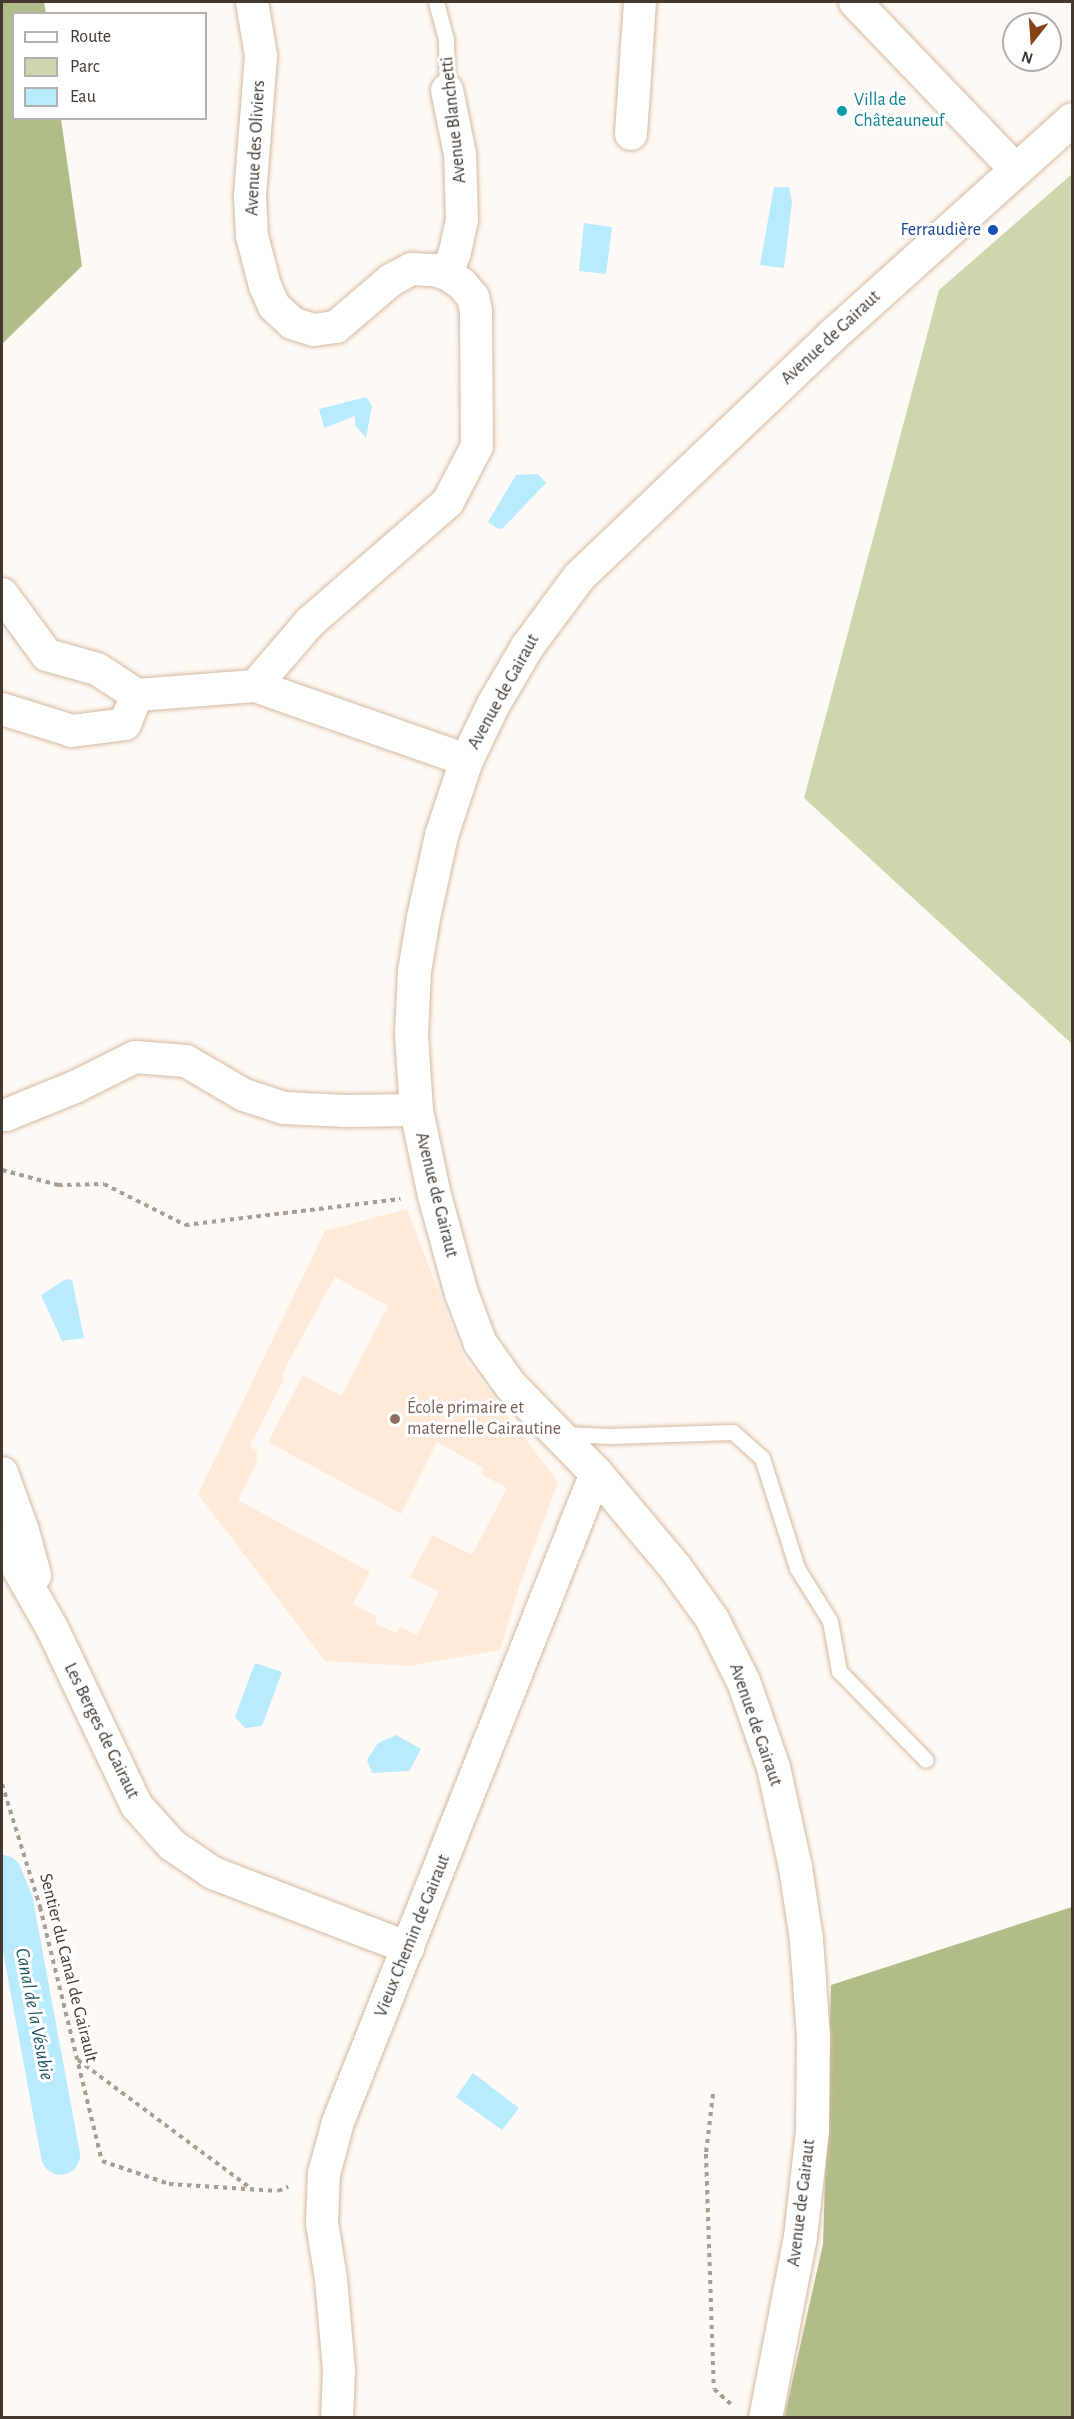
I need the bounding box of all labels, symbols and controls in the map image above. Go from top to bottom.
legend [12,12,207,120]
north arrow [1002,12,1062,72]
text: Route [70,28,111,46]
text: N [1020,48,1035,67]
street label: Avenue Blanchetti [437,56,471,184]
text: Parc [70,58,100,76]
street label: Avenue des Oliviers [242,80,270,216]
text: Eau [70,88,96,106]
place label: Villa de Châteauneuf [854,90,944,132]
marker: Villa de Châteauneuf [835,104,849,118]
place label: Ferraudière [901,219,981,241]
marker: Ferraudière [986,223,1000,237]
street label: Avenue de Gairaut [777,286,885,390]
street label: Avenue de Gairaut [463,631,545,753]
street label: Avenue de Gairaut [410,1130,462,1260]
place label: École primaire et maternelle Gairautine [407,1398,561,1440]
marker: École primaire et maternelle Gairautine [388,1412,402,1426]
street label: Les Berges de Gairaut [59,1660,143,1802]
street label: Avenue de Gairaut [724,1661,786,1789]
street label: Vieux Chemin de Gairaut [370,1851,456,2021]
street label: Sentier du Canal de Gairault [34,1871,102,2065]
water label: Canal de la Vésubie [9,1946,59,2082]
street label: Avenue de Gairaut [783,2138,821,2268]

